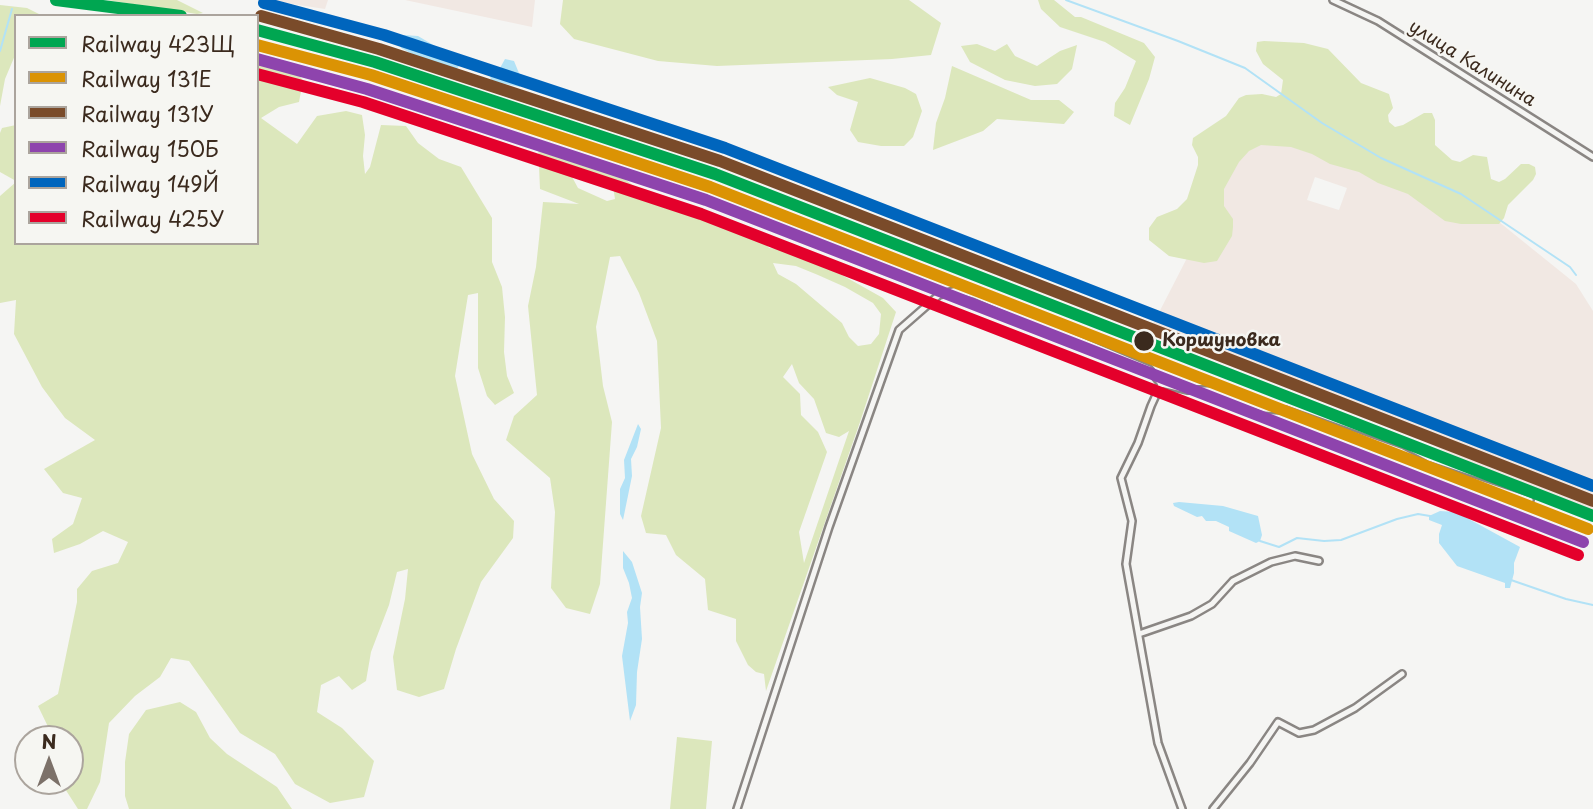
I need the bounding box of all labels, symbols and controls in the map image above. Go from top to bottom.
legend [14,14,259,245]
street label: улица Калинина [1404,16,1540,112]
text: Railway 423Щ [81,27,234,59]
text: Railway 131Е [81,62,212,94]
text: Railway 131У [81,97,214,129]
text: Railway 150Б [81,132,219,164]
text: Railway 149Й [81,167,219,199]
text: Railway 425У [81,202,224,234]
marker: Коршуновка [1132,329,1156,353]
place label: Коршуновка [1162,330,1281,352]
north arrow [14,725,84,795]
text: N [41,727,57,755]

